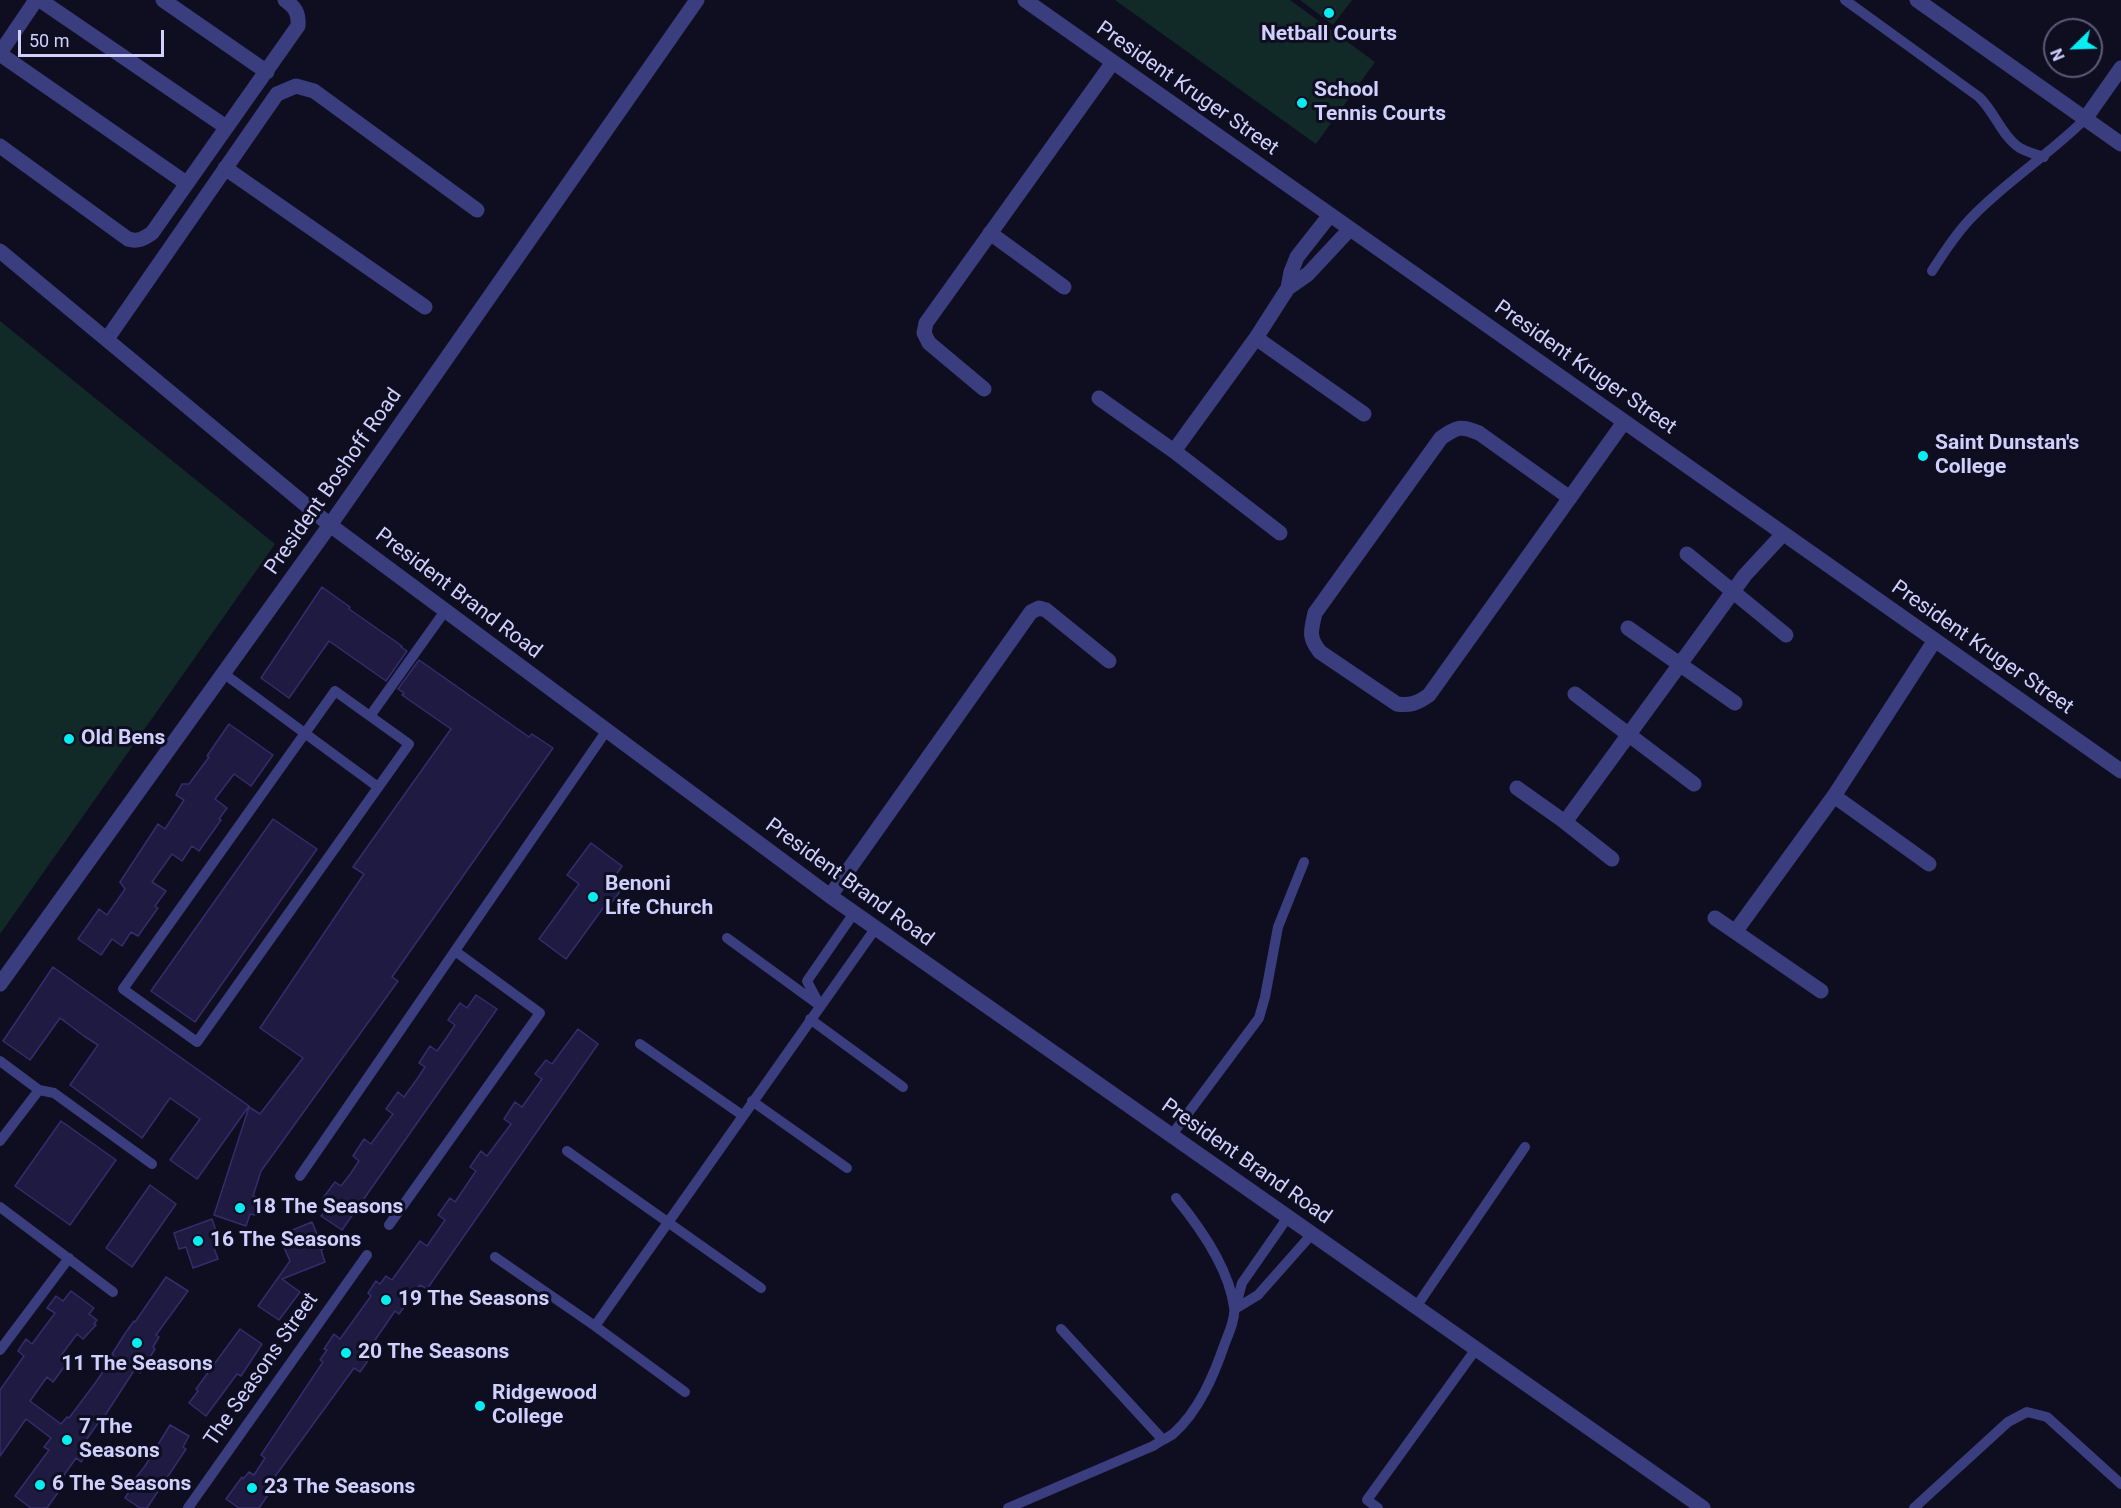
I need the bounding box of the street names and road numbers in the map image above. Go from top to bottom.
street label: President Kruger Street [1091,17,1283,161]
street label: President Kruger Street [1489,296,1681,440]
street label: President Boshoff Road [260,384,408,580]
street label: President Brand Road [370,523,546,665]
street label: President Kruger Street [1886,576,2078,720]
street label: President Brand Road [760,813,938,953]
street label: President Brand Road [1156,1094,1336,1230]
street label: The Seasons Street [200,1289,324,1451]

